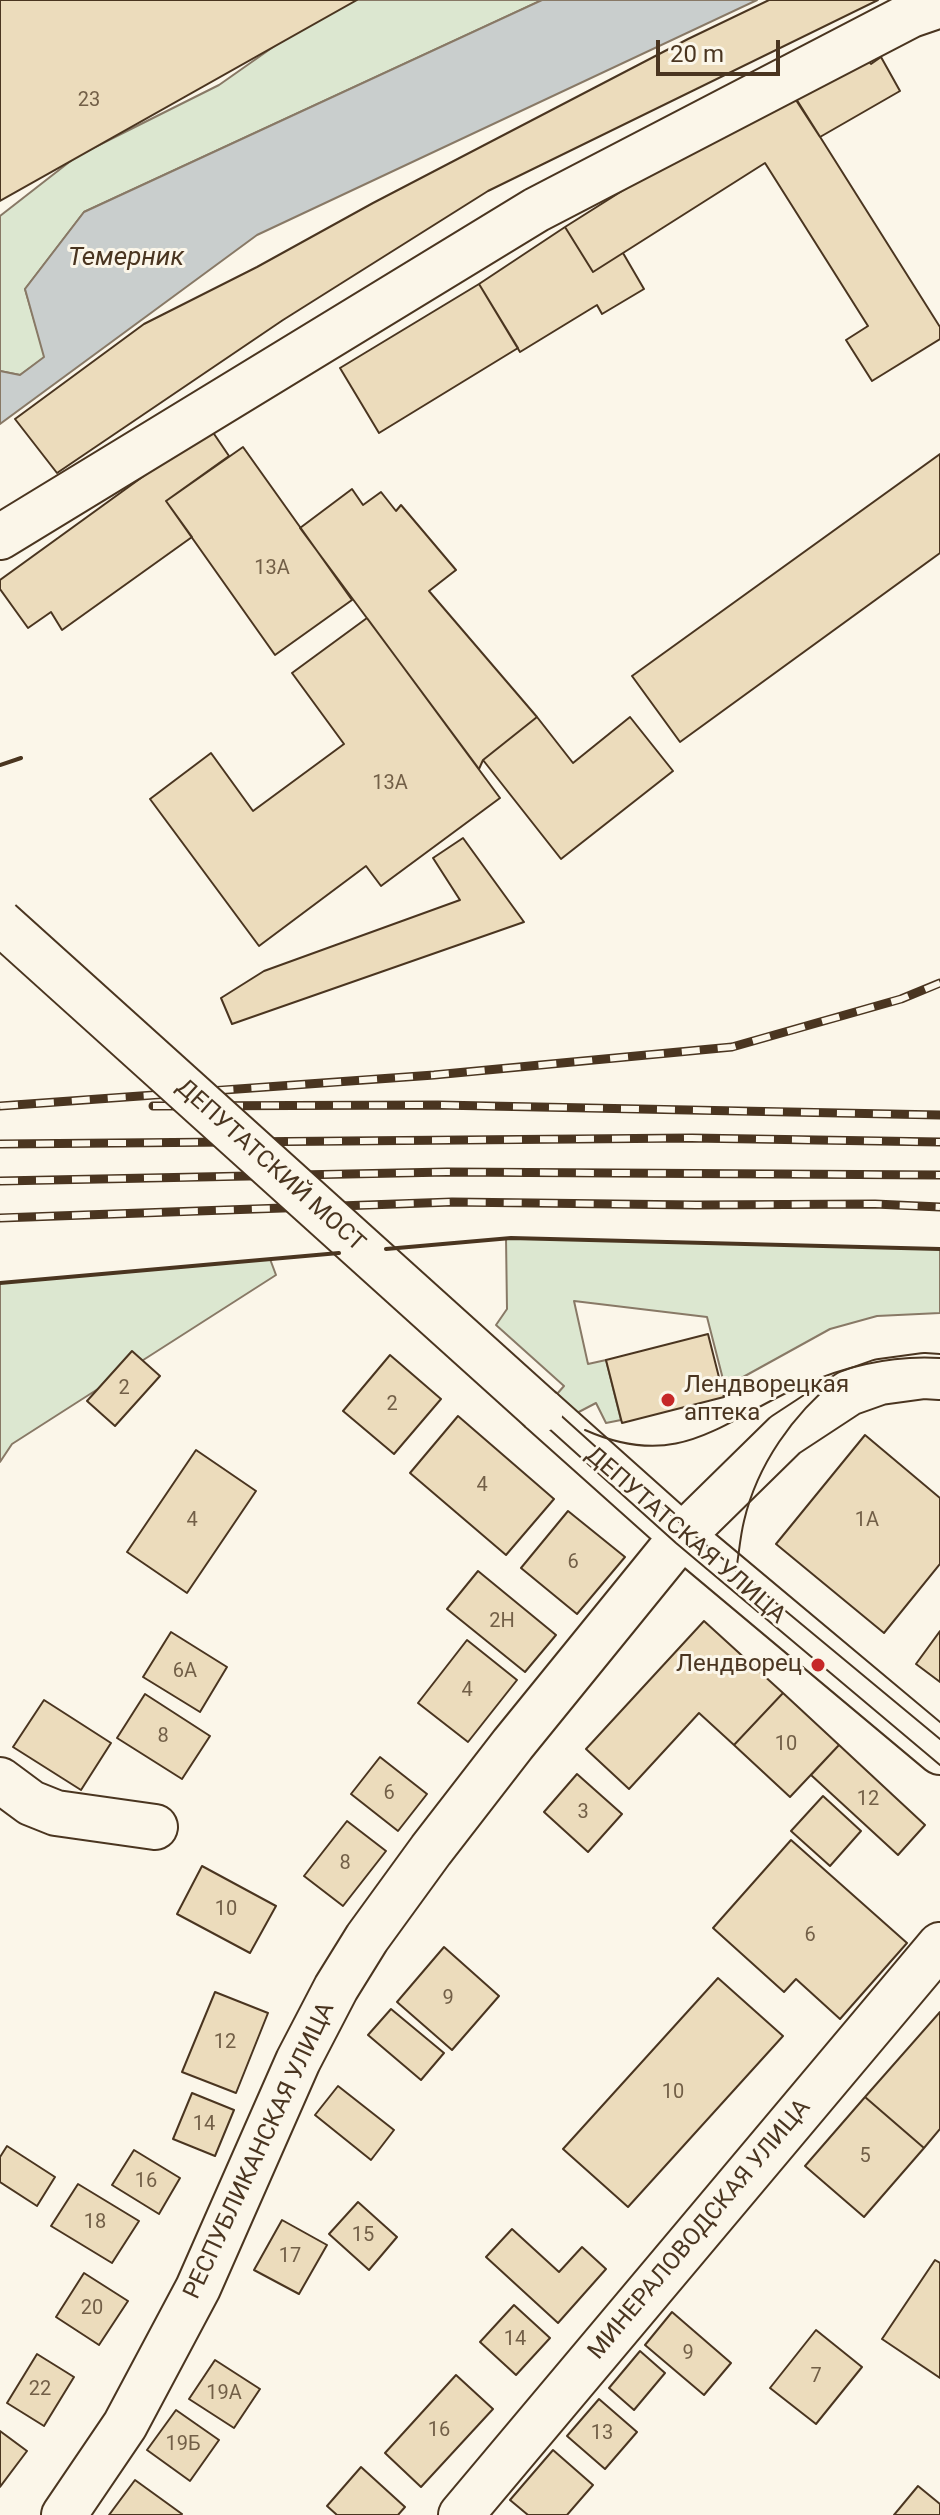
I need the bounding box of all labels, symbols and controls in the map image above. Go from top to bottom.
scale bar [660,24,784,74]
text: 20 m [670,40,724,68]
house number: 23 [78,89,100,113]
water label: Темерник [68,242,184,274]
house number: 13А [254,557,290,581]
house number: 13А [372,772,408,796]
street label: ДЕПУТАТСКИЙ МОСТ [170,1074,370,1258]
place label: Лендворецкая аптека [684,1372,849,1428]
house number: 2 [118,1377,130,1401]
marker: Лендворецкая аптека [659,1391,677,1409]
house number: 2 [386,1393,398,1417]
street label: ДЕПУТАТСКАЯ УЛИЦА [579,1441,791,1631]
house number: 4 [476,1474,488,1498]
house number: 4 [186,1509,198,1533]
house number: 1А [855,1509,879,1533]
house number: 6 [567,1551,579,1575]
house number: 2Н [489,1610,515,1634]
place label: Лендворец [676,1651,802,1679]
marker: Лендворец [809,1656,827,1674]
house number: 6А [173,1660,197,1684]
house number: 4 [461,1679,473,1703]
house number: 8 [157,1725,169,1749]
house number: 10 [775,1733,797,1757]
house number: 6 [383,1782,395,1806]
house number: 12 [857,1788,879,1812]
house number: 3 [577,1801,589,1825]
house number: 8 [339,1852,351,1876]
house number: 10 [215,1898,237,1922]
house number: 6 [804,1924,816,1948]
house number: 9 [442,1987,454,2011]
street label: РЕСПУБЛИКАНСКАЯ УЛИЦА [178,1998,342,2304]
house number: 12 [214,2031,236,2055]
house number: 10 [662,2081,684,2105]
street label: МИНЕРАЛОВОДСКАЯ УЛИЦА [583,2094,817,2366]
house number: 14 [193,2113,215,2137]
house number: 5 [859,2145,871,2169]
house number: 16 [135,2170,157,2194]
house number: 18 [84,2211,106,2235]
house number: 15 [352,2224,374,2248]
house number: 17 [279,2245,301,2269]
house number: 20 [81,2297,103,2321]
house number: 14 [504,2328,526,2352]
house number: 9 [682,2342,694,2366]
house number: 7 [810,2365,822,2389]
house number: 22 [29,2378,51,2402]
house number: 19А [206,2382,242,2406]
house number: 16 [428,2419,450,2443]
house number: 13 [591,2422,613,2446]
house number: 19Б [165,2433,201,2457]

